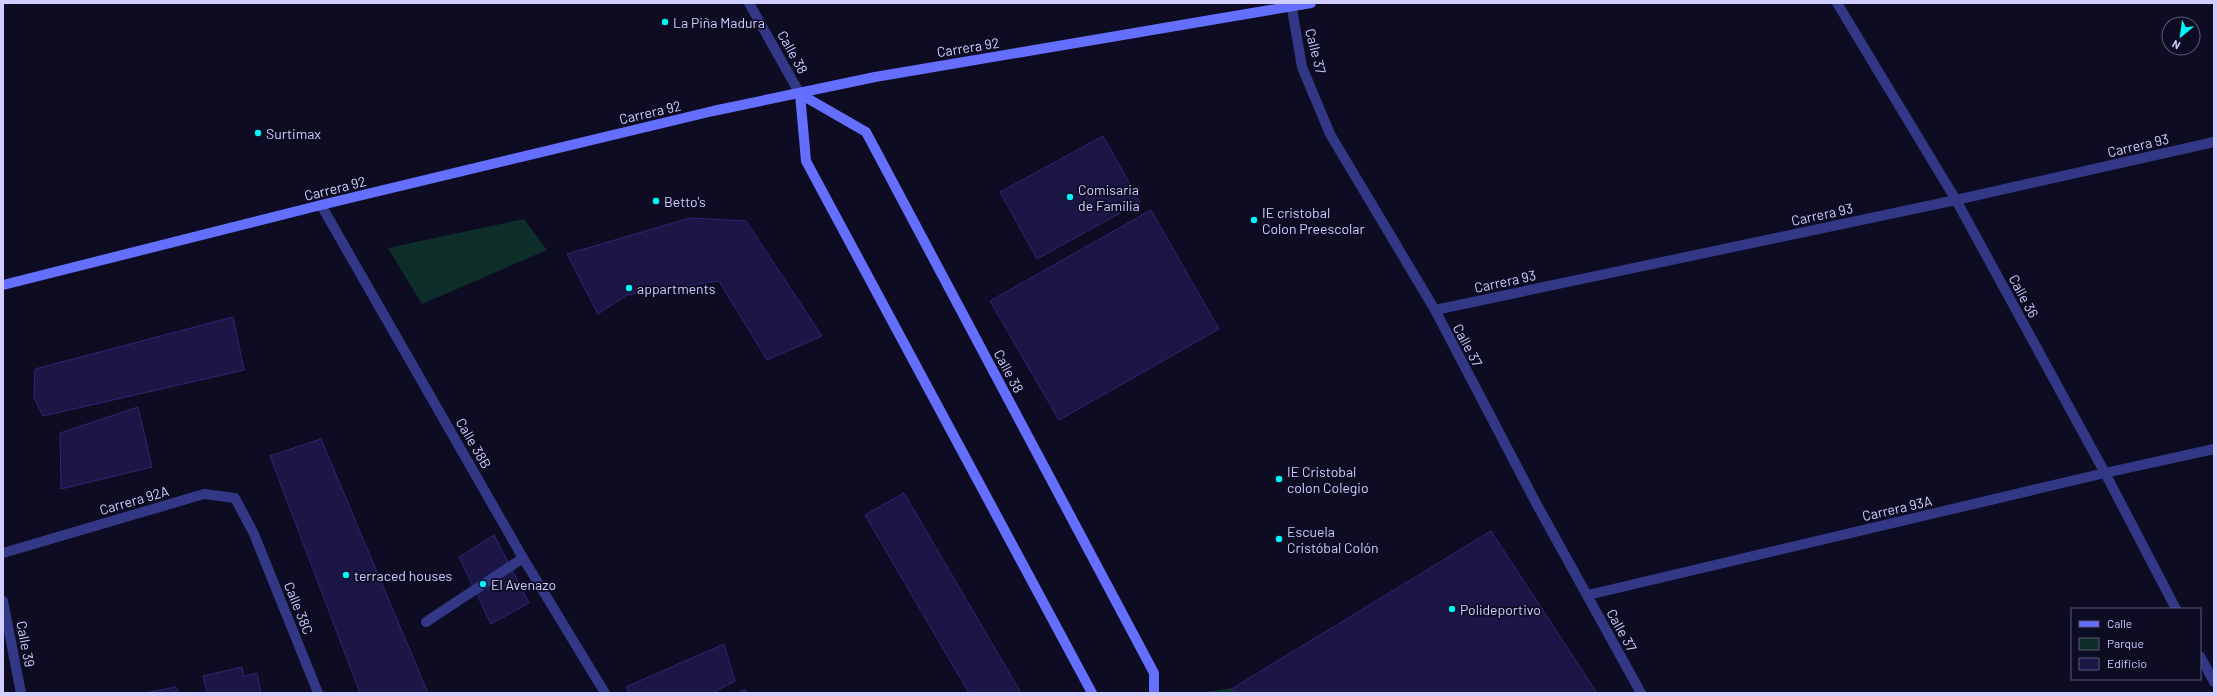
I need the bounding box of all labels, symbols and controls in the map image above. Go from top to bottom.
place label: La Piña Madura [673,14,765,31]
north arrow [2161,16,2201,56]
marker: La Piña Madura [660,17,670,27]
street label: Calle 38 [774,27,812,77]
street label: Calle 37 [1302,27,1330,76]
street label: Carrera 92 [936,34,1000,60]
text: N [2170,38,2182,53]
street label: Carrera 92 [617,97,683,127]
place label: Surtimax [266,125,321,142]
marker: Surtimax [253,128,263,138]
street label: Carrera 93 [2106,130,2170,160]
street label: Carrera 92 [302,172,368,204]
place label: Comisaria de Familia [1078,181,1140,214]
marker: Comisaria de Familia [1065,192,1075,202]
place label: Betto's [664,193,706,210]
marker: Betto's [651,196,661,206]
street label: Carrera 93 [1790,199,1854,229]
place label: IE cristobal Colon Preescolar [1262,204,1365,237]
marker: IE cristobal Colon Preescolar [1249,215,1259,225]
street label: Carrera 93 [1473,266,1537,296]
street label: Calle 36 [2006,271,2042,321]
place label: appartments [637,280,716,297]
marker: appartments [624,283,634,293]
street label: Calle 37 [1450,321,1486,370]
street label: Calle 38 [991,346,1027,396]
street label: Calle 38B [453,415,495,471]
place label: IE Cristobal colon Colegio [1287,463,1369,496]
marker: IE Cristobal colon Colegio [1274,474,1284,484]
street label: Carrera 92A [97,482,171,518]
street label: Carrera 93A [1860,492,1934,524]
place label: Escuela Cristóbal Colón [1287,523,1378,556]
marker: Escuela Cristóbal Colón [1274,534,1284,544]
place label: terraced houses [354,567,452,584]
marker: terraced houses [341,570,351,580]
place label: El Avenazo [491,576,556,593]
street label: Calle 38C [281,579,317,637]
marker: El Avenazo [478,579,488,589]
place label: Polideportivo [1460,601,1541,618]
marker: Polideportivo [1447,604,1457,614]
street label: Calle 37 [1603,606,1641,655]
legend [2071,608,2201,680]
text: Calle [2107,616,2132,630]
street label: Calle 39 [13,619,39,669]
text: Parque [2107,636,2144,650]
text: Edificio [2107,656,2147,670]

